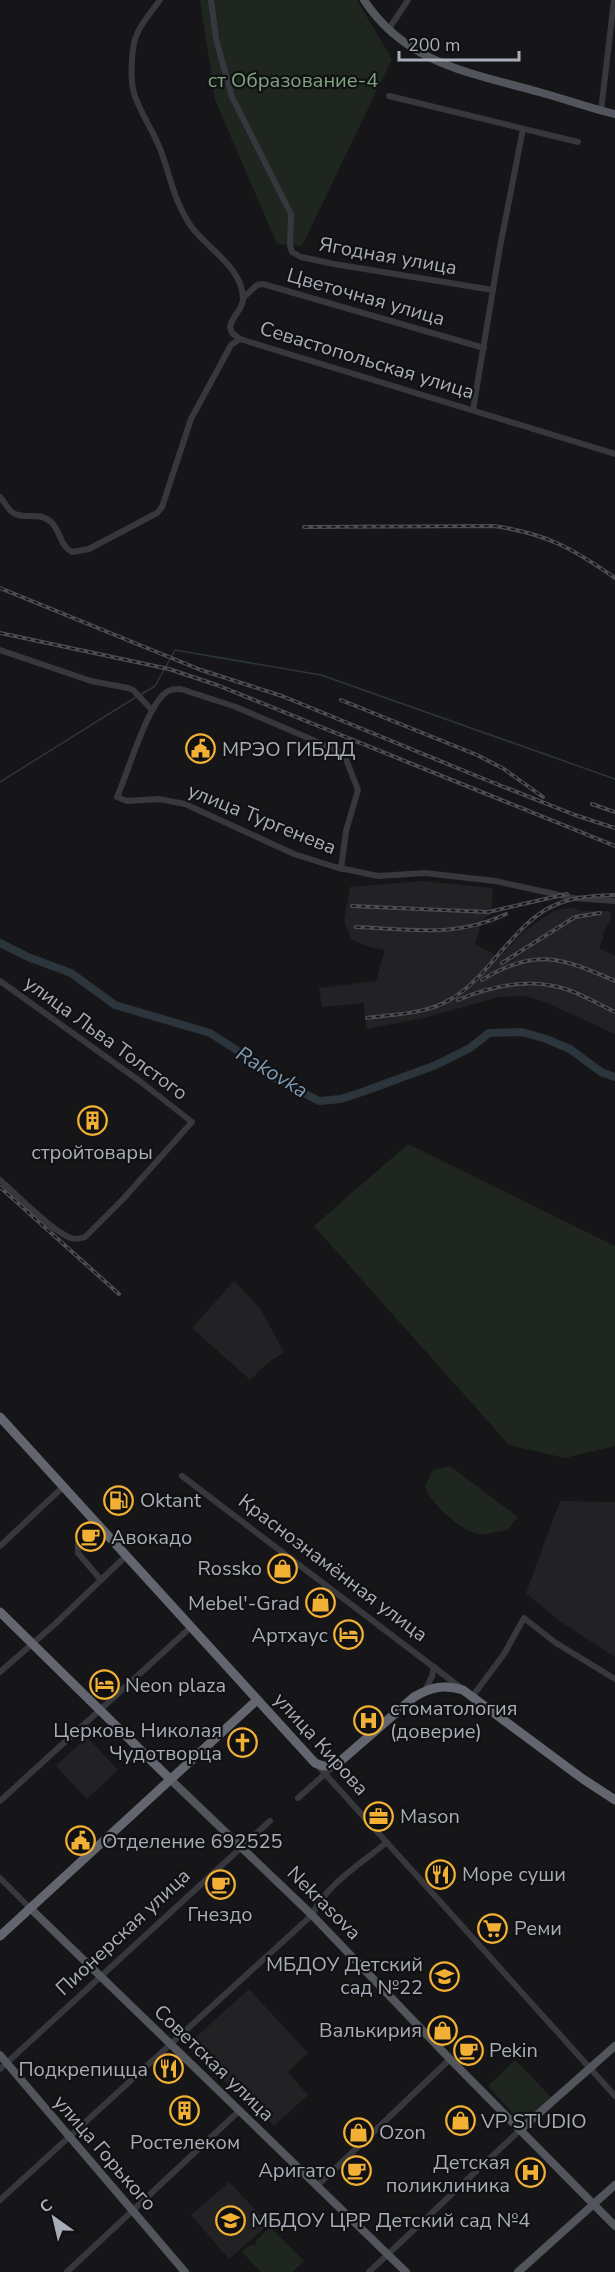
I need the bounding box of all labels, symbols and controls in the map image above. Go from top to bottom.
scale bar [399,24,519,62]
text: 200 m [408,33,460,57]
park label: ст Образование-4 [208,67,378,94]
street label: Ягодная улица [317,231,459,281]
street label: Цветочная улица [284,262,448,332]
street label: Севастопольская улица [256,314,478,406]
public building icon: МРЭО ГИБДД [185,733,217,765]
place label: МРЭО ГИБДД [222,736,356,763]
street label: улица Тургенева [184,777,340,861]
street label: улица Льва Толстого [19,969,193,1107]
water label: Rakovka [231,1040,313,1104]
building icon: стройтовары [76,1105,108,1137]
place label: стройтовары [31,1139,153,1166]
fuel station icon: Oktant [103,1484,135,1516]
place label: Oktant [140,1487,202,1514]
street label: Краснознамённая улица [233,1488,433,1648]
cafe icon: Авокадо [74,1521,106,1553]
place label: Авокадо [111,1524,192,1551]
shop icon: Rossko [267,1552,299,1584]
place label: Rossko [198,1555,262,1582]
shop icon: Mebel'-Grad [305,1587,337,1619]
place label: Mebel'-Grad [188,1590,300,1617]
hotel icon: Артхаус [333,1619,365,1651]
place label: Артхаус [251,1622,328,1649]
hotel icon: Neon plaza [88,1669,120,1701]
place label: Neon plaza [125,1672,226,1699]
street label: улица Кирова [267,1687,375,1801]
place label: стоматология (доверие) [390,1695,518,1745]
hospital icon: стоматология (доверие) [353,1704,385,1736]
place label: Церковь Николая Чудотворца [53,1717,222,1767]
church icon: Церковь Николая Чудотворца [227,1726,259,1758]
office icon: Mason [363,1800,395,1832]
place label: Mason [400,1803,460,1830]
public building icon: Отделение 692525 [65,1825,97,1857]
place label: Отделение 692525 [102,1828,283,1855]
restaurant icon: Море суши [425,1858,457,1890]
street label: Nekrasova [281,1860,367,1946]
place label: Море суши [462,1861,566,1888]
street label: Пионерская улица [50,1862,196,2002]
cafe icon: Гнездо [204,1868,236,1900]
place label: Гнездо [187,1901,253,1928]
supermarket icon: Реми [477,1912,509,1944]
place label: Реми [514,1915,562,1942]
place label: МБДОУ Детский сад №22 [266,1951,423,2001]
school or university icon: МБДОУ Детский сад №22 [428,1960,460,1992]
street label: Советская улица [148,1999,280,2127]
shop icon: Валькирия [427,2014,459,2046]
place label: Валькирия [319,2017,422,2044]
cafe icon: Pekin [452,2034,484,2066]
place label: Pekin [489,2037,538,2064]
restaurant icon: Подкрепицца [153,2053,185,2085]
place label: Подкрепицца [18,2056,148,2083]
street label: улица Горького [47,2089,163,2217]
building icon: Ростелеком [169,2095,201,2127]
shop icon: VP STUDIO [444,2105,476,2137]
place label: VP STUDIO [480,2108,586,2135]
shop icon: Ozon [342,2116,374,2148]
place label: Ozon [379,2119,426,2146]
place label: Ростелеком [130,2129,240,2156]
place label: Детская поликлиника [386,2149,510,2199]
cafe icon: Аригато [341,2154,373,2186]
place label: Аригато [258,2157,336,2184]
hospital icon: Детская поликлиника [515,2157,547,2189]
north arrow [24,2188,84,2248]
text: С [36,2194,57,2219]
school or university icon: МБДОУ ЦРР Детский сад №4 [214,2204,246,2236]
place label: МБДОУ ЦРР Детский сад №4 [251,2207,530,2234]

